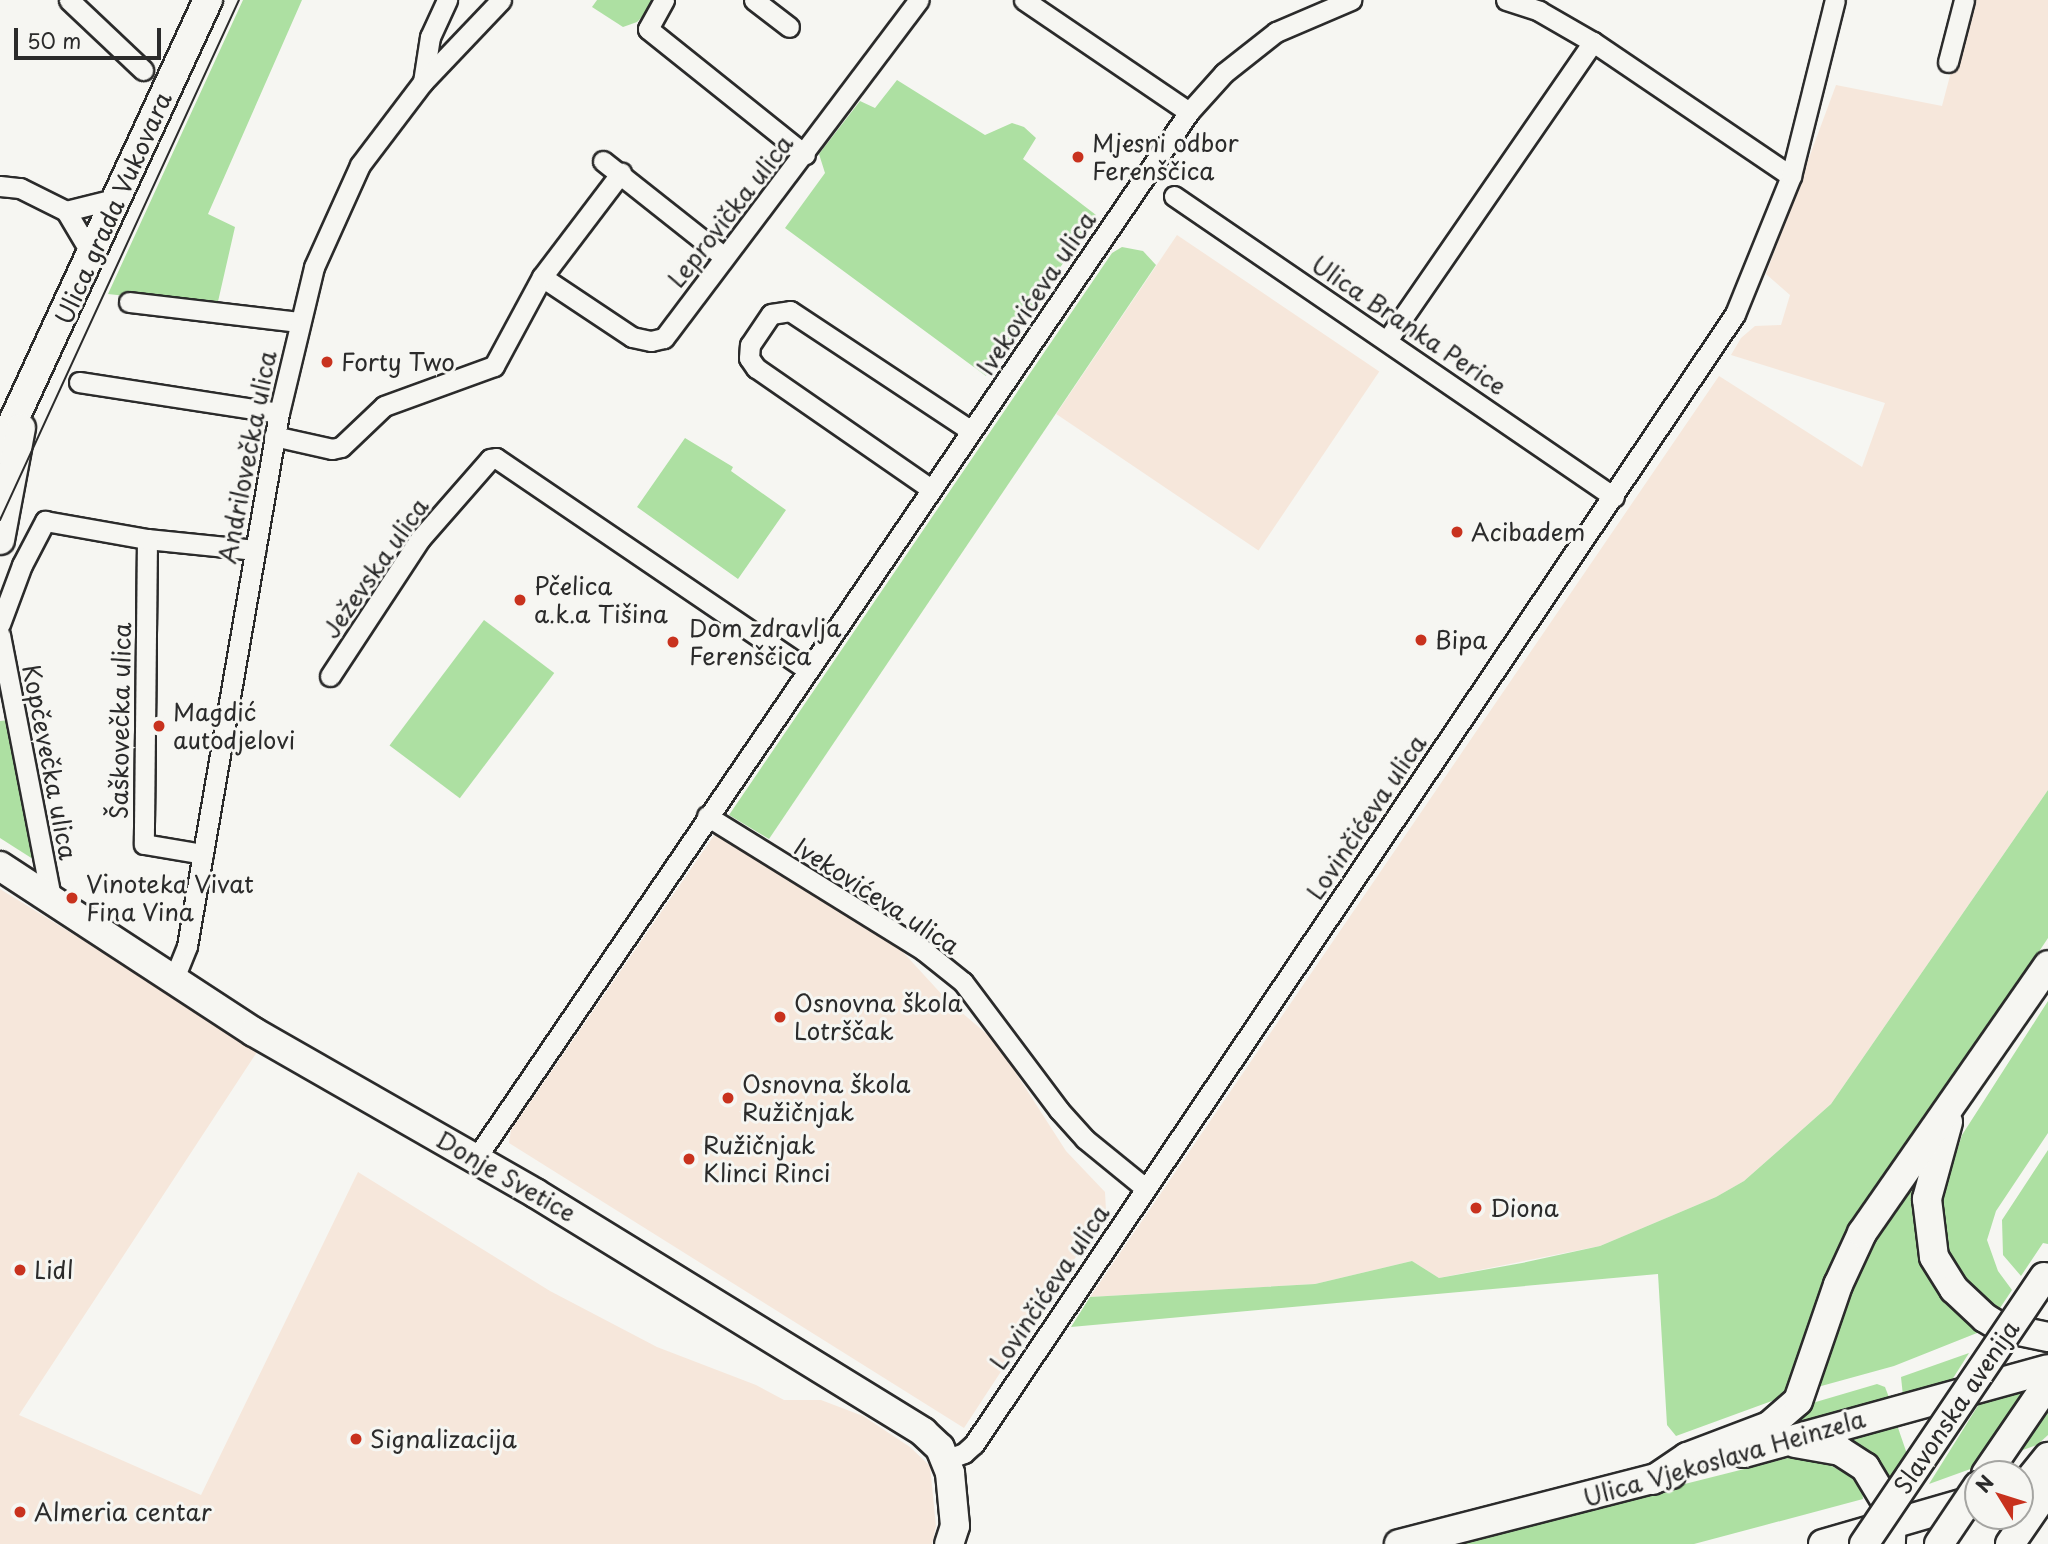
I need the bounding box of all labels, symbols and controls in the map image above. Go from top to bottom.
scale bar [18,14,164,58]
text: 50 m [27,24,81,56]
street label: Ulica grada Vukovara [49,87,177,329]
street label: Leprovička ulica [661,129,799,293]
place label: Mjesni odbor Ferenščica [1092,129,1239,185]
marker: Mjesni odbor Ferenščica [1070,149,1086,165]
street label: Ivekovićeva ulica [971,206,1101,380]
street label: Ulica Branka Perice [1306,249,1512,401]
place label: Forty Two [341,348,456,376]
street label: Andrilovečka ulica [212,349,282,565]
marker: Forty Two [319,354,335,370]
street label: Ježevska ulica [316,492,434,644]
place label: Acibadem [1471,518,1585,546]
marker: Acibadem [1449,524,1465,540]
place label: Pčelica a.k.a Tišina [534,572,668,628]
marker: Pčelica a.k.a Tišina [512,592,528,608]
place label: Dom zdravlja Ferenščica [689,614,841,670]
street label: Šaškovečka ulica [104,623,136,819]
place label: Bipa [1435,626,1487,654]
marker: Dom zdravlja Ferenščica [663,632,683,652]
marker: Bipa [1413,632,1429,648]
street label: Kopčevečka ulica [17,662,83,862]
place label: Magdić autodjelovi [173,698,295,754]
marker: Magdić autodjelovi [151,718,167,734]
street label: Lovinčićeva ulica [1300,729,1432,905]
street label: Ivekovićeva ulica [789,832,965,960]
place label: Vinoteka Vivat Fina Vina [86,870,255,926]
marker: Vinoteka Vivat Fina Vina [64,890,80,906]
place label: Osnovna škola Lotrščak [794,989,962,1045]
marker: Osnovna škola Lotrščak [772,1009,788,1025]
place label: Osnovna škola Ružičnjak [742,1070,910,1126]
marker: Osnovna škola Ružičnjak [720,1090,736,1106]
street label: Donje Svetice [432,1125,580,1227]
place label: Ružičnjak Klinci Rinci [703,1131,830,1187]
marker: Ružičnjak Klinci Rinci [681,1151,697,1167]
place label: Diona [1490,1194,1559,1222]
street label: Lovinčićeva ulica [983,1199,1115,1375]
marker: Diona [1468,1200,1484,1216]
place label: Lidl [34,1256,74,1284]
marker: Lidl [12,1262,28,1278]
street label: Slavonska avenija [1887,1314,2025,1500]
street label: Ulica Vjekoslava Heinzela [1579,1404,1869,1512]
place label: Signalizacija [370,1425,517,1453]
marker: Signalizacija [348,1431,364,1447]
north arrow [1964,1460,2034,1530]
text: N [1968,1469,2000,1498]
place label: Almeria centar [34,1498,210,1526]
marker: Almeria centar [12,1504,28,1520]

